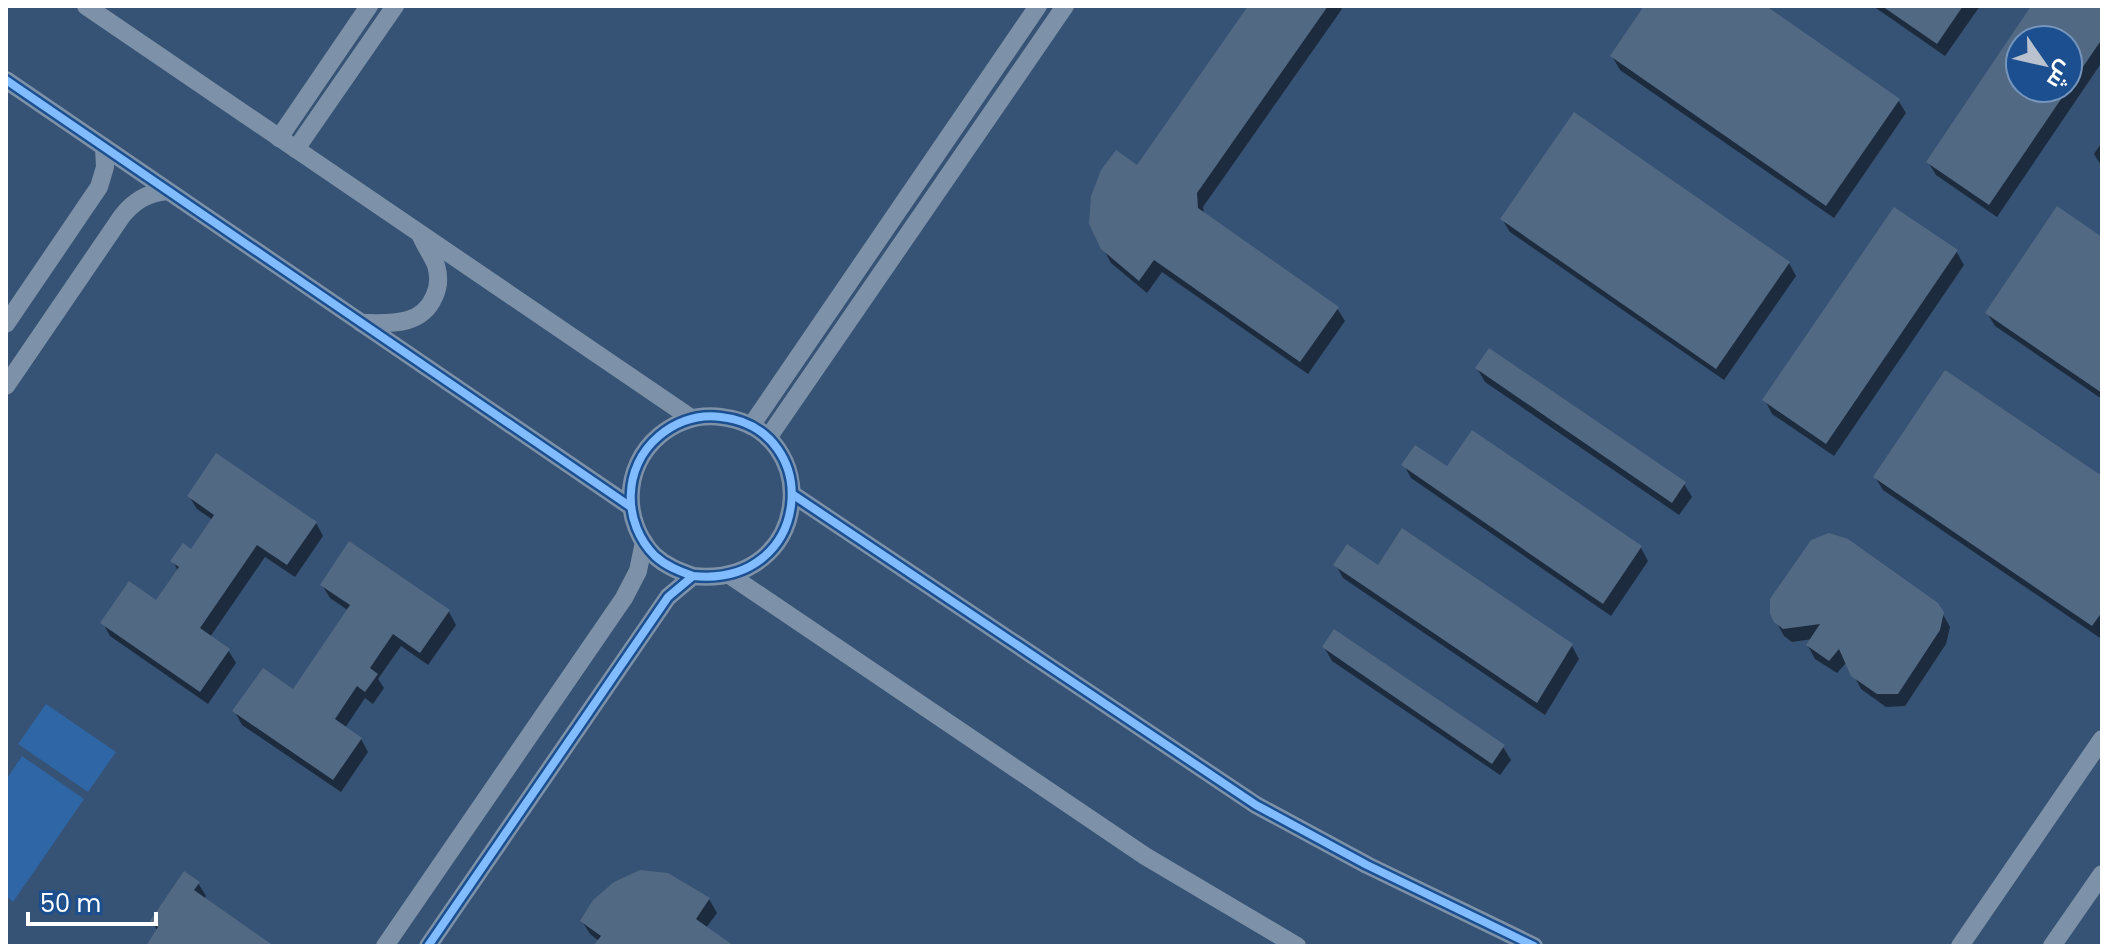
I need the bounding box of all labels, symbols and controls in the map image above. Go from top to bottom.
north arrow [2004,24,2084,104]
text: ش [2039,55,2081,95]
scale bar [28,876,156,926]
text: 50 m [40,887,101,920]

